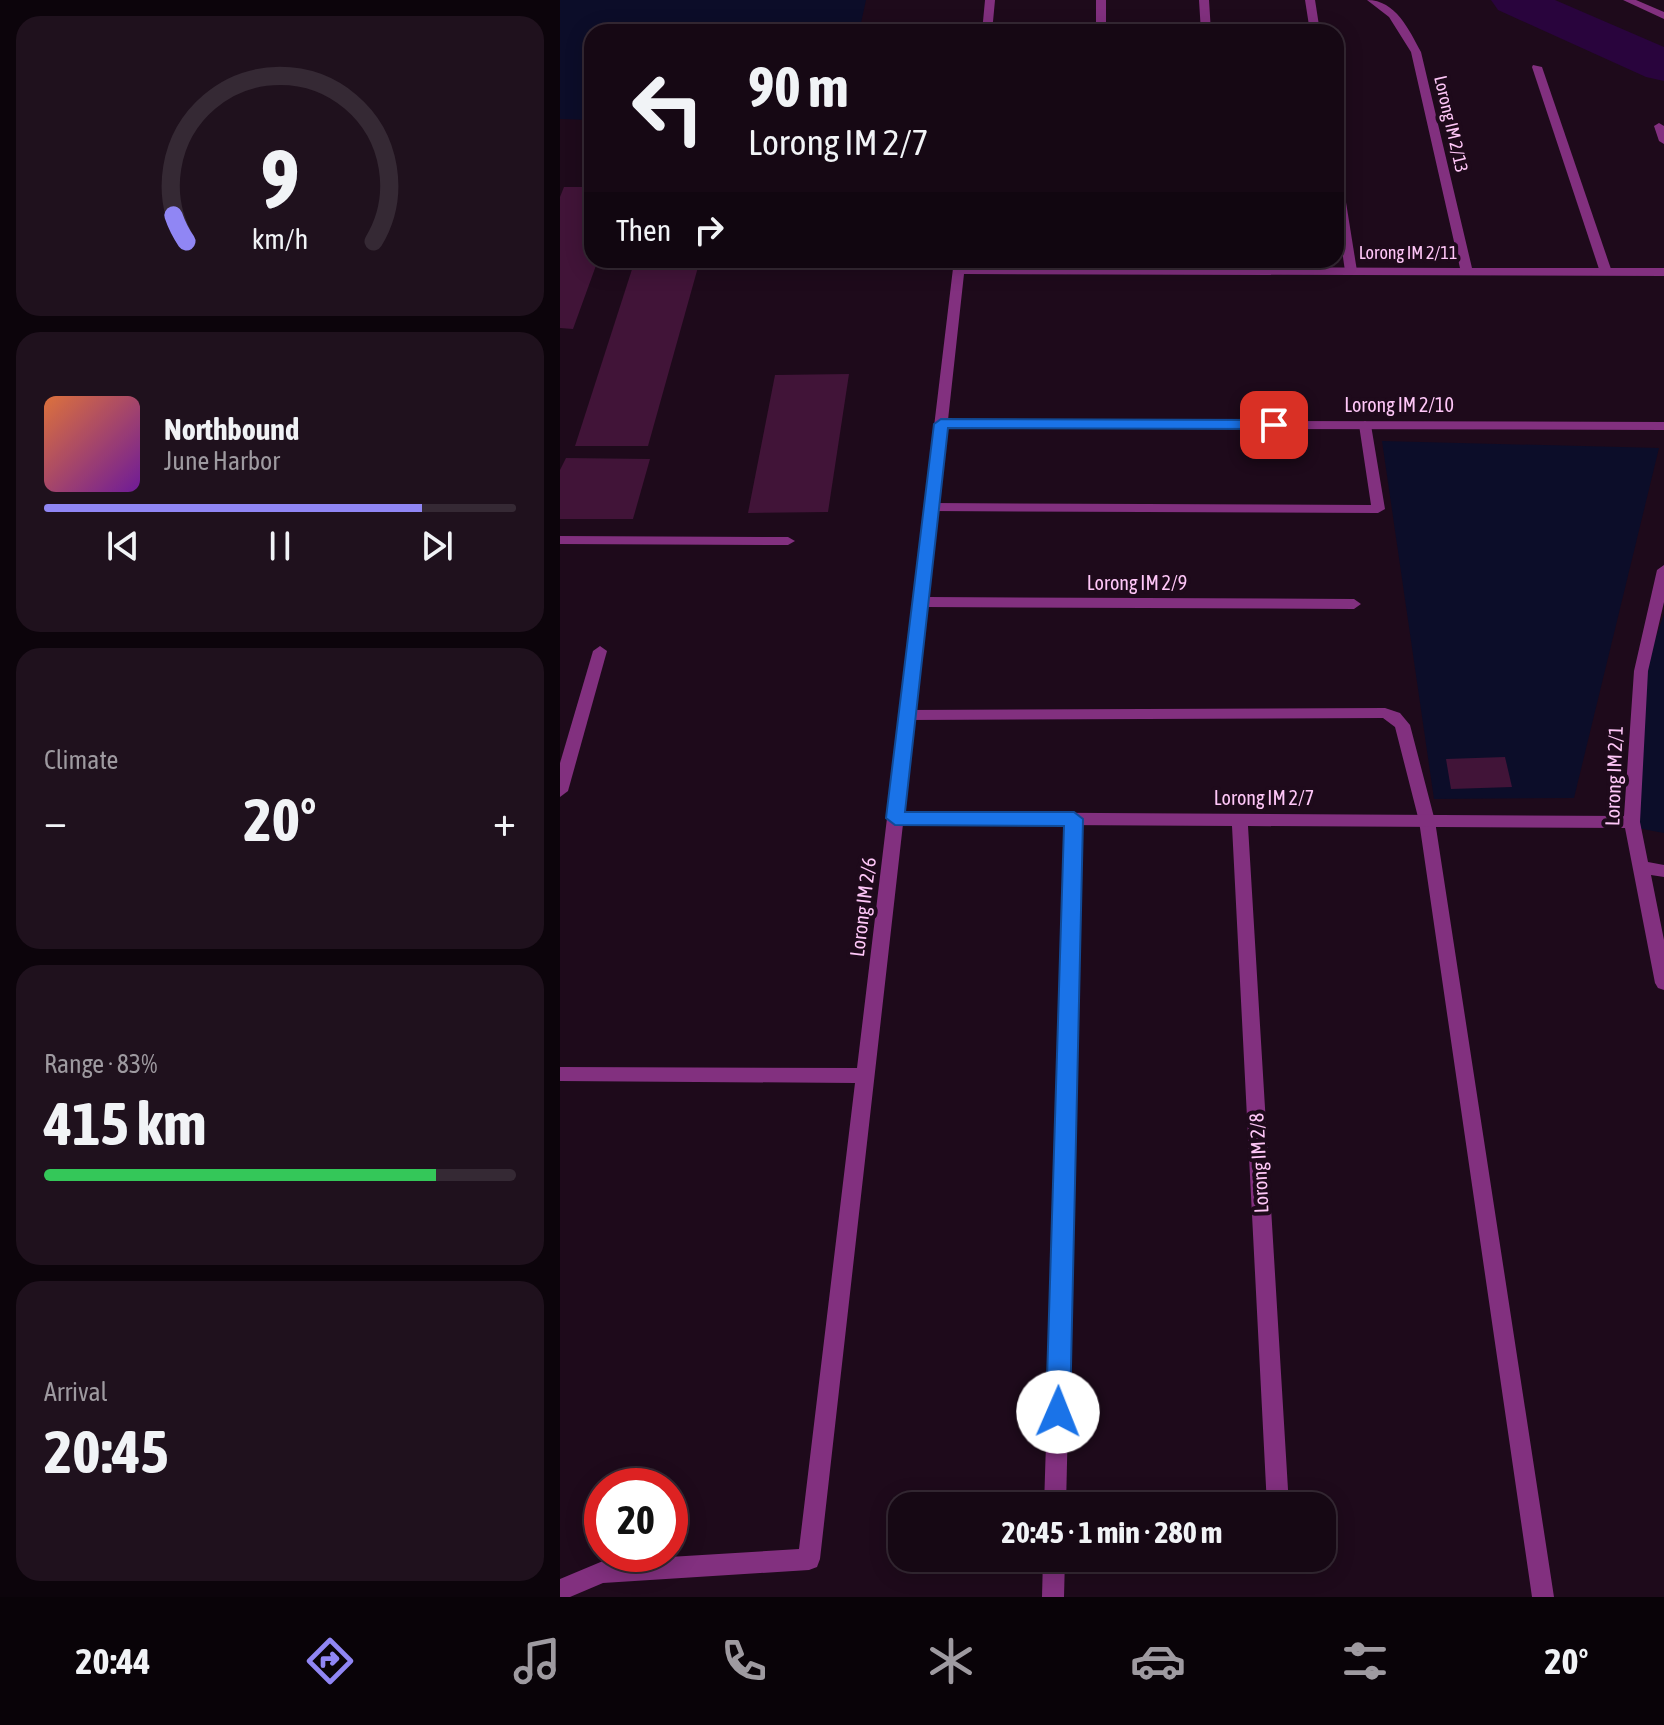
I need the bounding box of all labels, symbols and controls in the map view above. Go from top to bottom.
text: 90 m [748,55,849,119]
icon: left [616,56,720,160]
street label: Lorong IM 2/13 [1430,73,1473,174]
text: Lorong IM 2/7 [748,121,929,163]
text: 9 [260,130,300,226]
icon: right [687,208,731,252]
text: Then [616,213,671,247]
text: km/h [252,222,308,255]
street label: Lorong IM 2/11 [1359,242,1457,263]
pin [1240,391,1308,459]
street label: Lorong IM 2/10 [1344,393,1454,416]
icon: arrive [1252,403,1296,447]
text: Northbound [164,412,299,446]
text: June Harbor [164,446,280,476]
icon: previous [101,524,145,568]
icon: pause [258,524,302,568]
icon: next [415,524,459,568]
street label: Lorong IM 2/9 [1087,571,1187,594]
street label: Lorong IM 2/1 [1600,725,1627,826]
text: Climate [44,745,118,775]
text: 20° [244,785,316,854]
street label: Lorong IM 2/7 [1214,786,1314,809]
text: − [44,795,67,845]
text: + [493,795,516,845]
street label: Lorong IM 2/6 [845,856,880,958]
text: Range · 83% [44,1049,157,1079]
text: 415 km [44,1089,206,1158]
street label: Lorong IM 2/8 [1244,1112,1273,1214]
position arrow [1016,1370,1100,1454]
text: Arrival [44,1377,108,1407]
text: 20:45 [44,1417,169,1486]
speed limit sign: 20 [584,1468,688,1572]
text: 20:45 · 1 min · 280 m [1002,1515,1222,1549]
icon: directions [302,1633,358,1689]
icon: music [509,1633,565,1689]
icon: phone [716,1633,772,1689]
icon: climate [923,1633,979,1689]
icon: car [1130,1633,1186,1689]
icon: filters [1337,1633,1393,1689]
text: 20:44 [76,1640,150,1682]
text: 20° [1545,1640,1588,1682]

